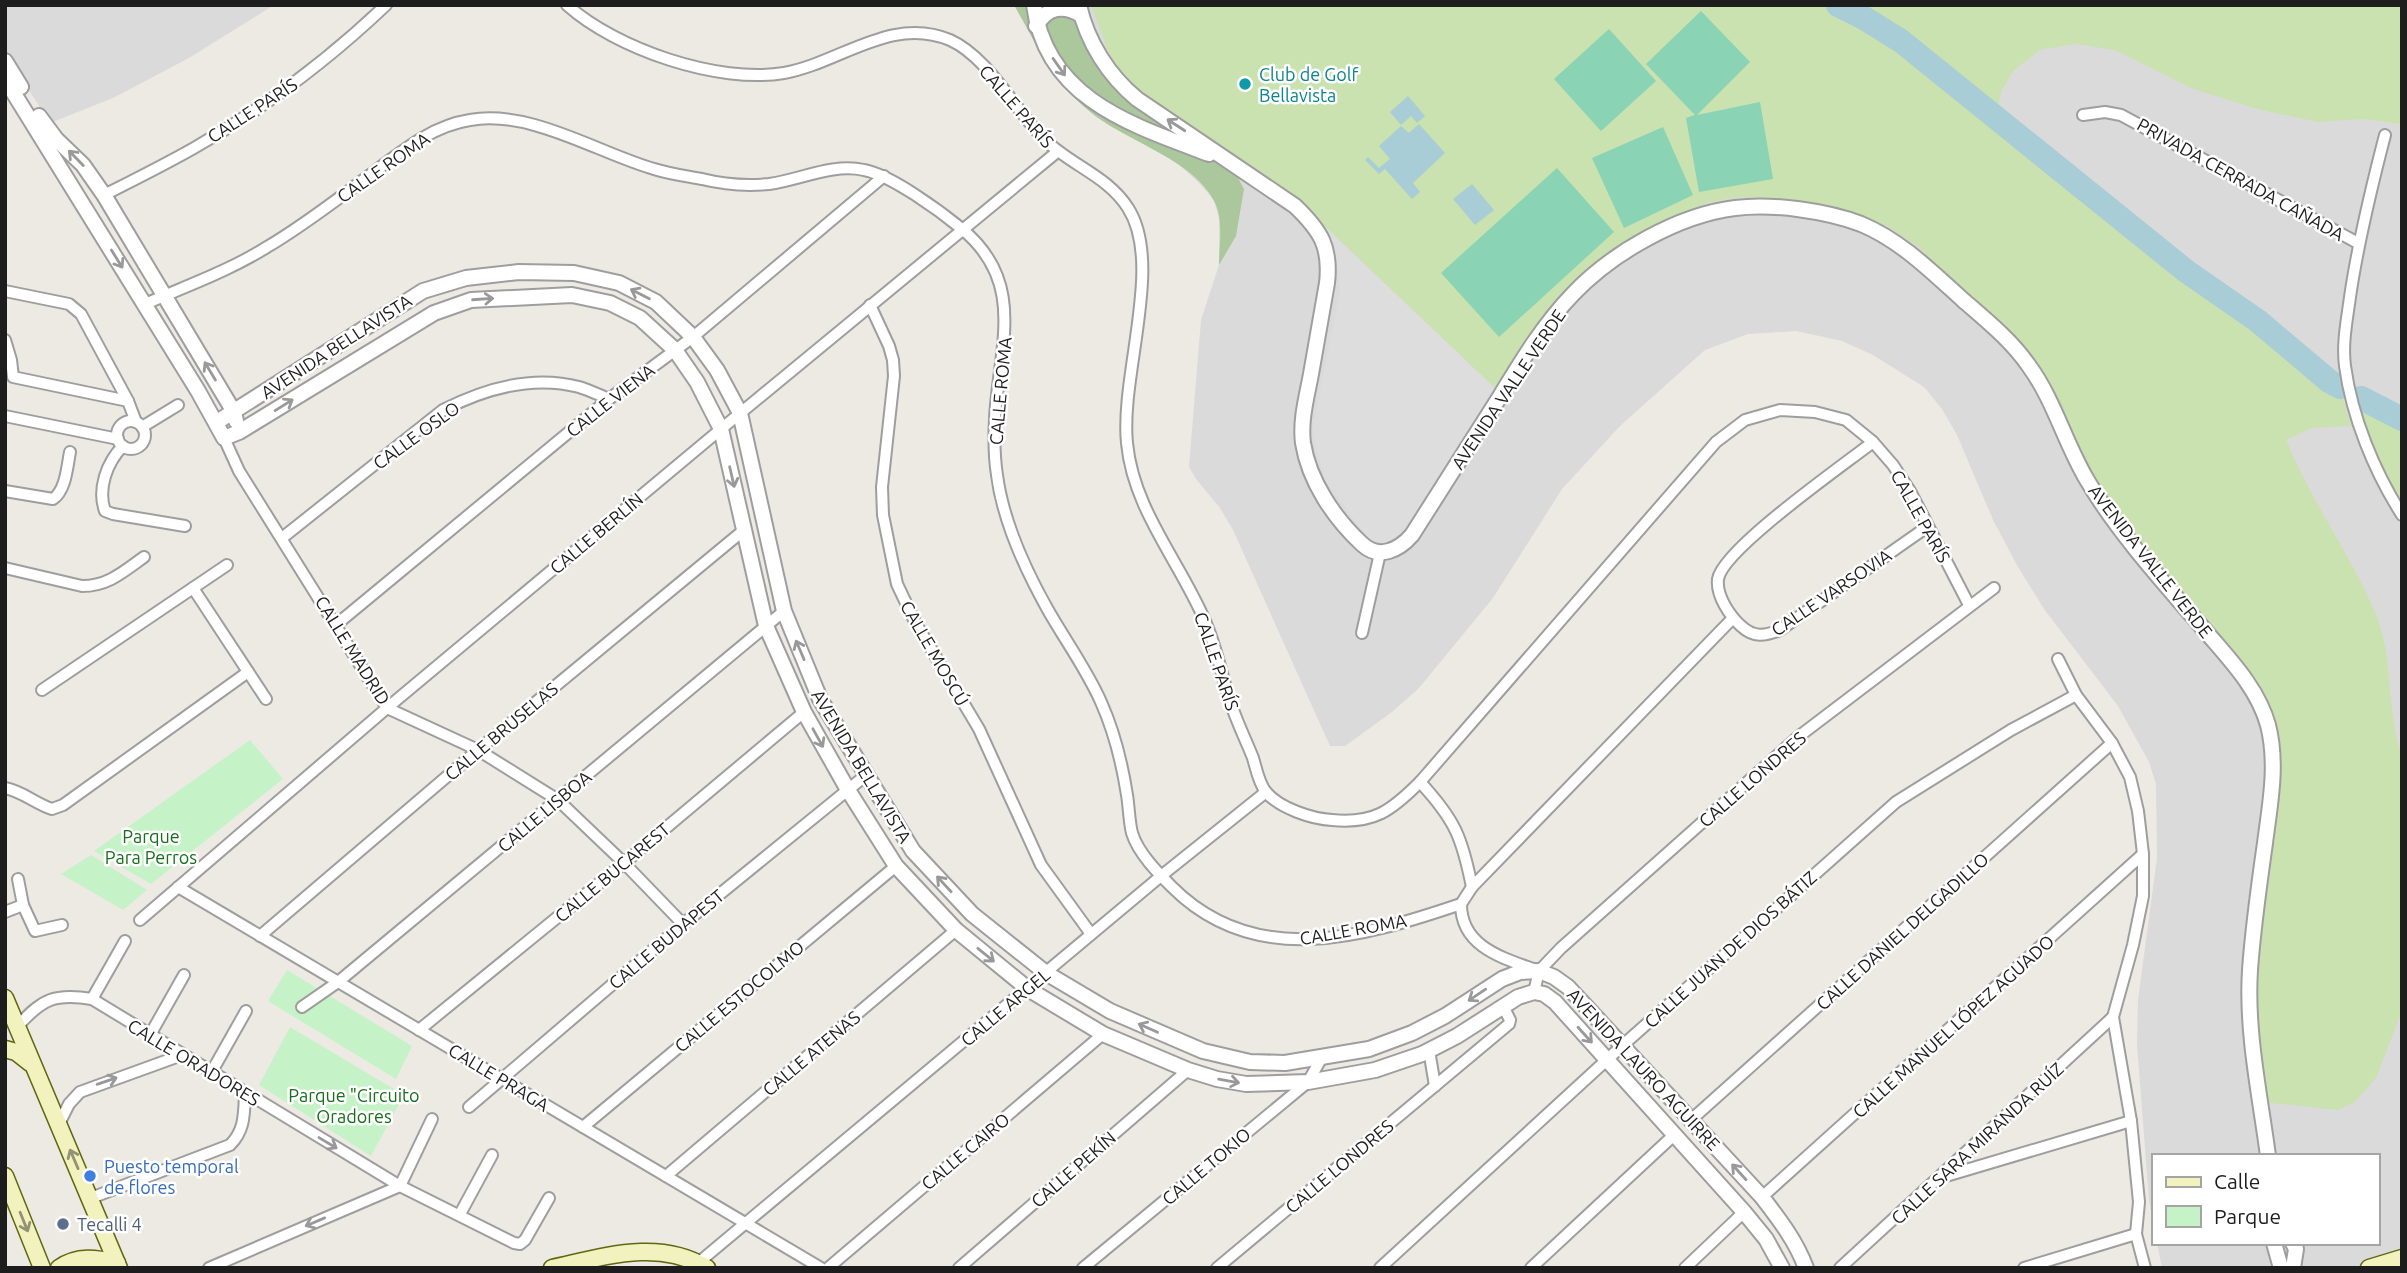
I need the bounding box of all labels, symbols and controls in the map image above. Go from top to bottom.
one-way arrow [1051,58,1066,77]
street label: CALLE PARÍS [976,60,1059,151]
place label: Club de Golf Bellavista [1259,64,1358,105]
street label: CALLE PARÍS [203,73,301,146]
marker: Club de Golf Bellavista [1237,76,1253,92]
street label: PRIVADA CERRADA CAÑADA [2134,113,2349,244]
one-way arrow [1167,118,1186,132]
street label: CALLE ROMA [333,128,433,206]
one-way arrow [67,150,84,167]
one-way arrow [110,249,124,269]
one-way arrow [630,287,651,301]
street label: AVENIDA BELLAVISTA [257,290,415,402]
one-way arrow [471,292,494,305]
street label: AVENIDA VALLE VERDE [1447,305,1569,473]
street label: CALLE ROMA [985,336,1015,446]
street label: CALLE VIENA [562,359,658,441]
one-way arrow [202,362,216,382]
one-way arrow [273,397,293,411]
street label: CALLE OSLO [369,397,463,473]
one-way arrow [726,466,739,488]
street label: CALLE PARÍS [1887,466,1956,566]
street label: AVENIDA VALLE VERDE [2085,481,2217,641]
street label: CALLE BERLÍN [545,488,647,578]
street label: CALLE VARSOVIA [1767,544,1895,639]
street label: CALLE MADRID [312,592,394,708]
street label: CALLE MOSCÚ [897,596,974,709]
street label: CALLE PARÍS [1191,609,1244,713]
one-way arrow [793,640,806,661]
street label: CALLE BRUSELAS [440,678,562,784]
street label: AVENIDA BELLAVISTA [808,686,916,847]
street label: CALLE LONDRES [1695,727,1809,831]
one-way arrow [811,728,825,748]
street label: CALLE LISBOA [493,766,595,856]
street label: CALLE BUCAREST [551,818,673,926]
park label: Parque Para Perros [105,826,197,867]
street label: CALLE DANIEL DELGADILLO [1812,848,1992,1014]
street label: CALLE JUAN DE DIOS BÁTIZ [1639,866,1820,1031]
one-way arrow [935,876,952,893]
street label: CALLE BUDAPEST [604,885,728,993]
street label: CALLE ROMA [1298,910,1408,948]
street label: CALLE MANUEL LÓPEZ AGUADO [1848,930,2058,1122]
street label: CALLE ESTOCOLMO [670,936,808,1056]
one-way arrow [977,947,995,963]
street label: CALLE ARGEL [957,964,1053,1050]
street label: AVENIDA LAURO AGUIRRE [1564,984,1724,1154]
one-way arrow [1468,987,1487,1002]
street label: CALLE ATENAS [758,1007,864,1099]
street label: CALLE ORADORES [124,1015,264,1109]
one-way arrow [1138,1021,1159,1034]
one-way arrow [1576,1026,1593,1043]
street label: CALLE PRAGA [445,1039,553,1115]
street label: CALLE SARA MIRANDA RUÍZ [1886,1057,2067,1228]
one-way arrow [95,1074,117,1086]
one-way arrow [1217,1075,1240,1088]
park label: Parque "Circuito Oradores [288,1085,420,1126]
street label: CALLE CAIRO [917,1108,1013,1194]
street label: CALLE LONDRES [1281,1115,1397,1217]
street label: CALLE TOKIO [1158,1123,1254,1209]
street label: CALLE PEKÍN [1026,1126,1119,1211]
one-way arrow [317,1136,337,1150]
one-way arrow [67,1149,80,1171]
legend [2152,1154,2379,1245]
place label: Puesto temporal de flores [104,1156,239,1197]
one-way arrow [1731,1164,1748,1181]
marker: Puesto temporal de flores [82,1168,98,1184]
text: Calle [2214,1169,2260,1193]
text: Parque [2214,1204,2281,1228]
one-way arrow [18,1211,31,1232]
place label: Tecalli 4 [77,1214,142,1234]
marker: Tecalli 4 [55,1216,71,1232]
one-way arrow [305,1217,326,1230]

